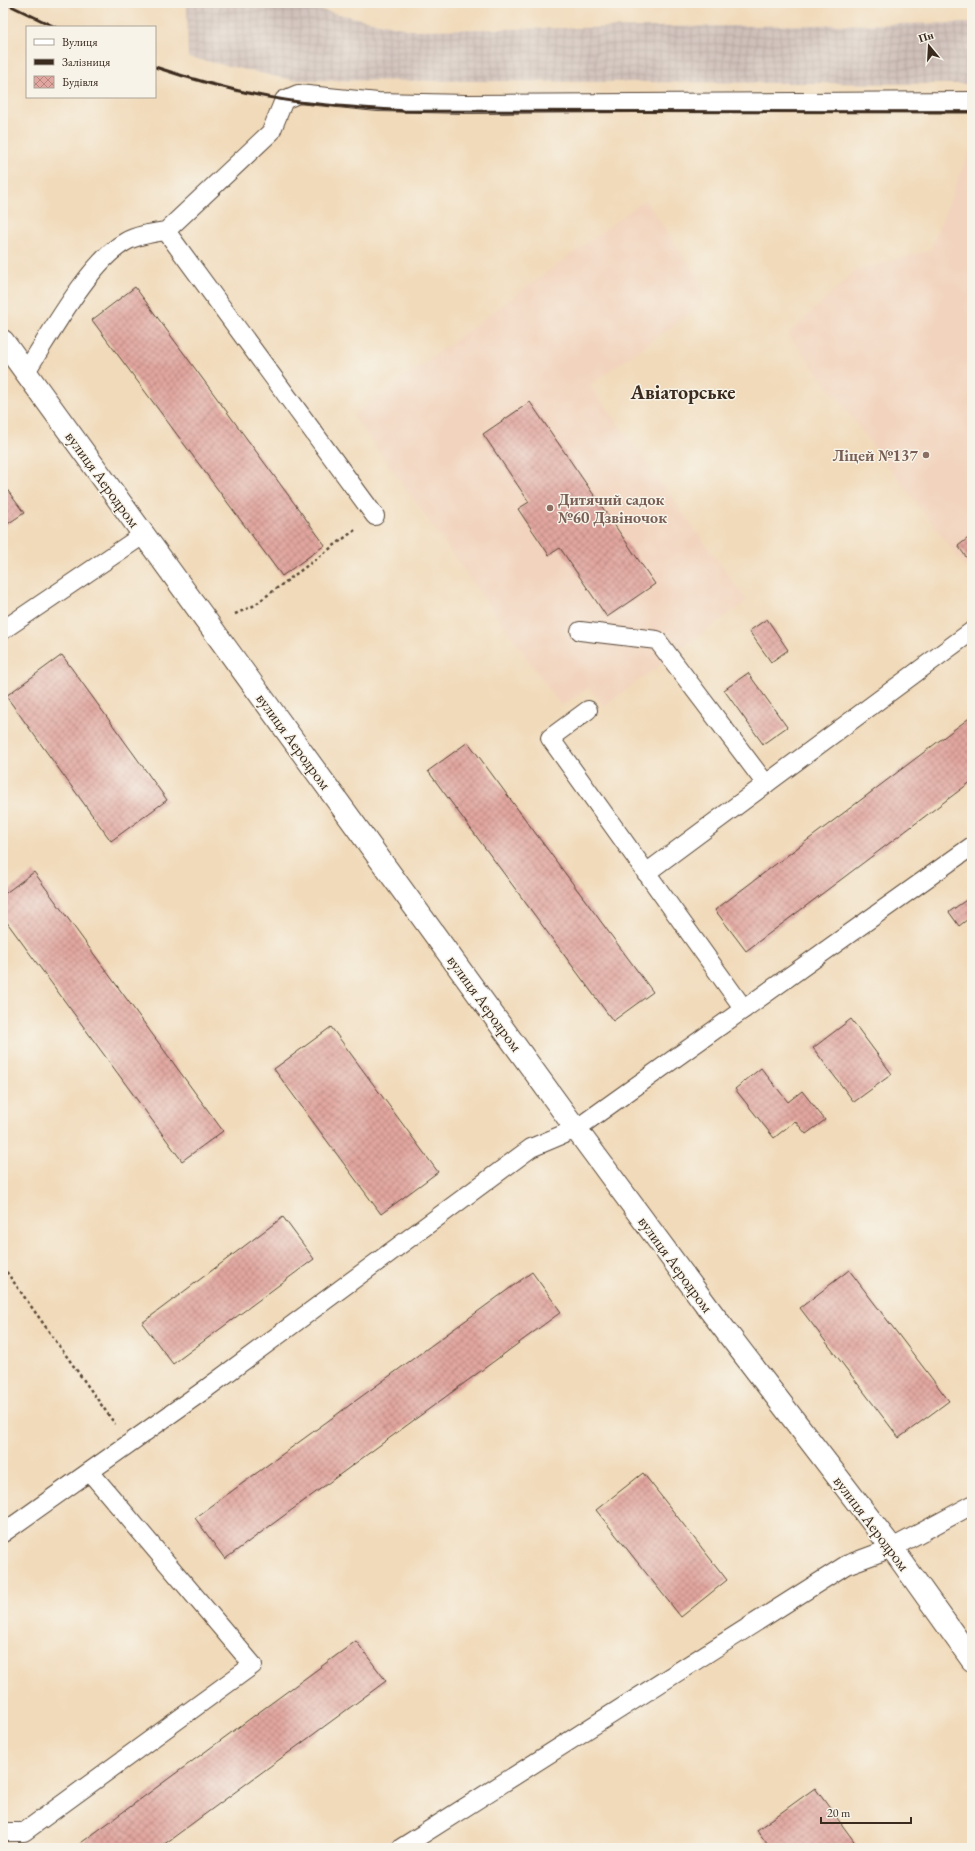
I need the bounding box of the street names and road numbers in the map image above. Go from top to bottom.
street label: вулиця Аеродром [60,427,145,532]
street label: вулиця Аеродром [251,689,336,794]
street label: вулиця Аеродром [442,951,527,1056]
street label: вулиця Аеродром [633,1212,718,1317]
street label: вулиця Аеродром [829,1471,914,1575]

